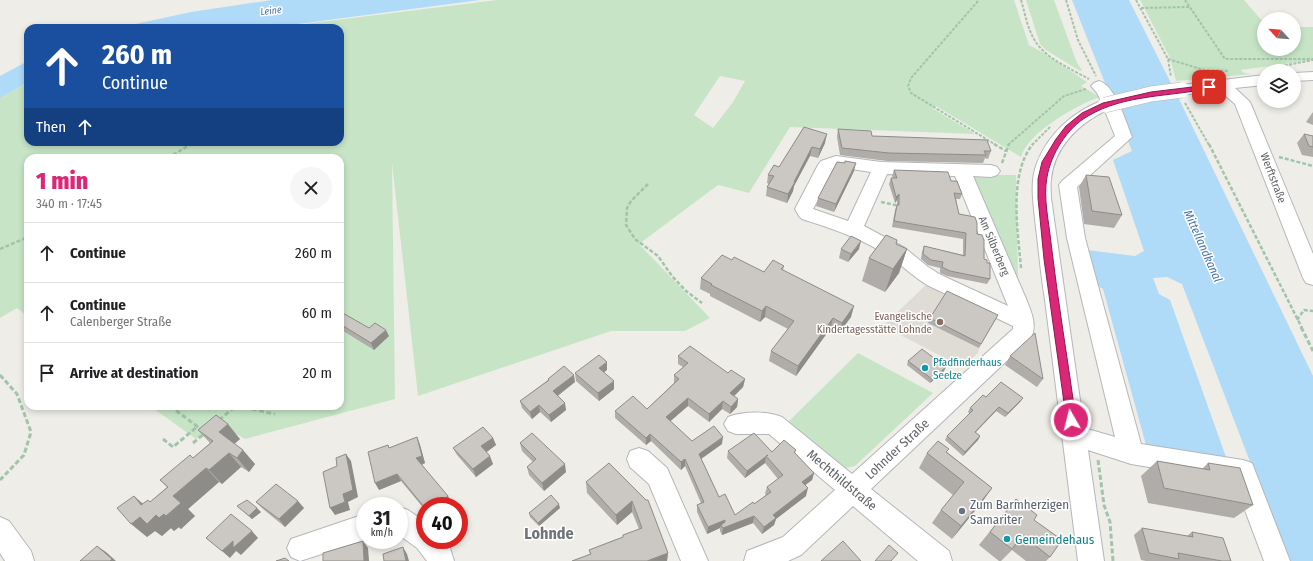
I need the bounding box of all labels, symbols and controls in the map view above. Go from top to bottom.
water label: Leine [260,4,283,18]
north arrow [1257,12,1301,56]
map controls [1257,12,1301,108]
text: 260 m [102,38,172,71]
icon: ahead [36,40,88,92]
button: layers [1257,64,1301,108]
pin [1192,70,1226,104]
text: Continue [102,72,168,94]
icon: arrive [1198,76,1220,98]
icon: ahead [74,116,96,138]
text: Then [36,118,66,136]
street label: Werftstraße [1257,151,1289,205]
text: 1 min [36,167,88,195]
button: close [290,167,332,209]
text: 340 m · 17:45 [36,196,102,211]
water label: Mittellandkanal [1181,208,1225,284]
street label: Am Silberberg [976,214,1013,278]
icon: ahead [36,242,58,264]
text: Continue [70,244,126,262]
text: 260 m [295,244,332,262]
text: Continue [70,296,126,314]
icon: ahead [36,302,58,324]
text: 60 m [302,304,332,322]
place label: Evangelische Kindertagesstätte Lohnde [817,310,932,336]
text: Calenberger Straße [70,314,172,329]
marker: Evangelische Kindertagesstätte Lohnde [935,317,945,327]
place label: Pfadfinderhaus Seelze [933,356,1002,382]
icon: arrive [36,362,58,384]
marker: Pfadfinderhaus Seelze [920,363,930,373]
text: Arrive at destination [70,364,198,382]
text: 20 m [303,364,332,382]
position arrow [1050,399,1092,441]
street label: Lohnder Straße [862,416,932,482]
street label: Mechthildstraße [804,446,880,514]
speed limit sign: 40 [416,497,468,549]
place label: Zum Barmherzigen Samariter [970,497,1069,527]
text: 31 [373,506,391,530]
marker: Zum Barmherzigen Samariter [957,506,967,516]
district label: Lohnde [524,524,574,543]
text: km/h [371,527,393,539]
place label: Gemeindehaus [1015,532,1095,547]
marker: Gemeindehaus [1002,534,1012,544]

